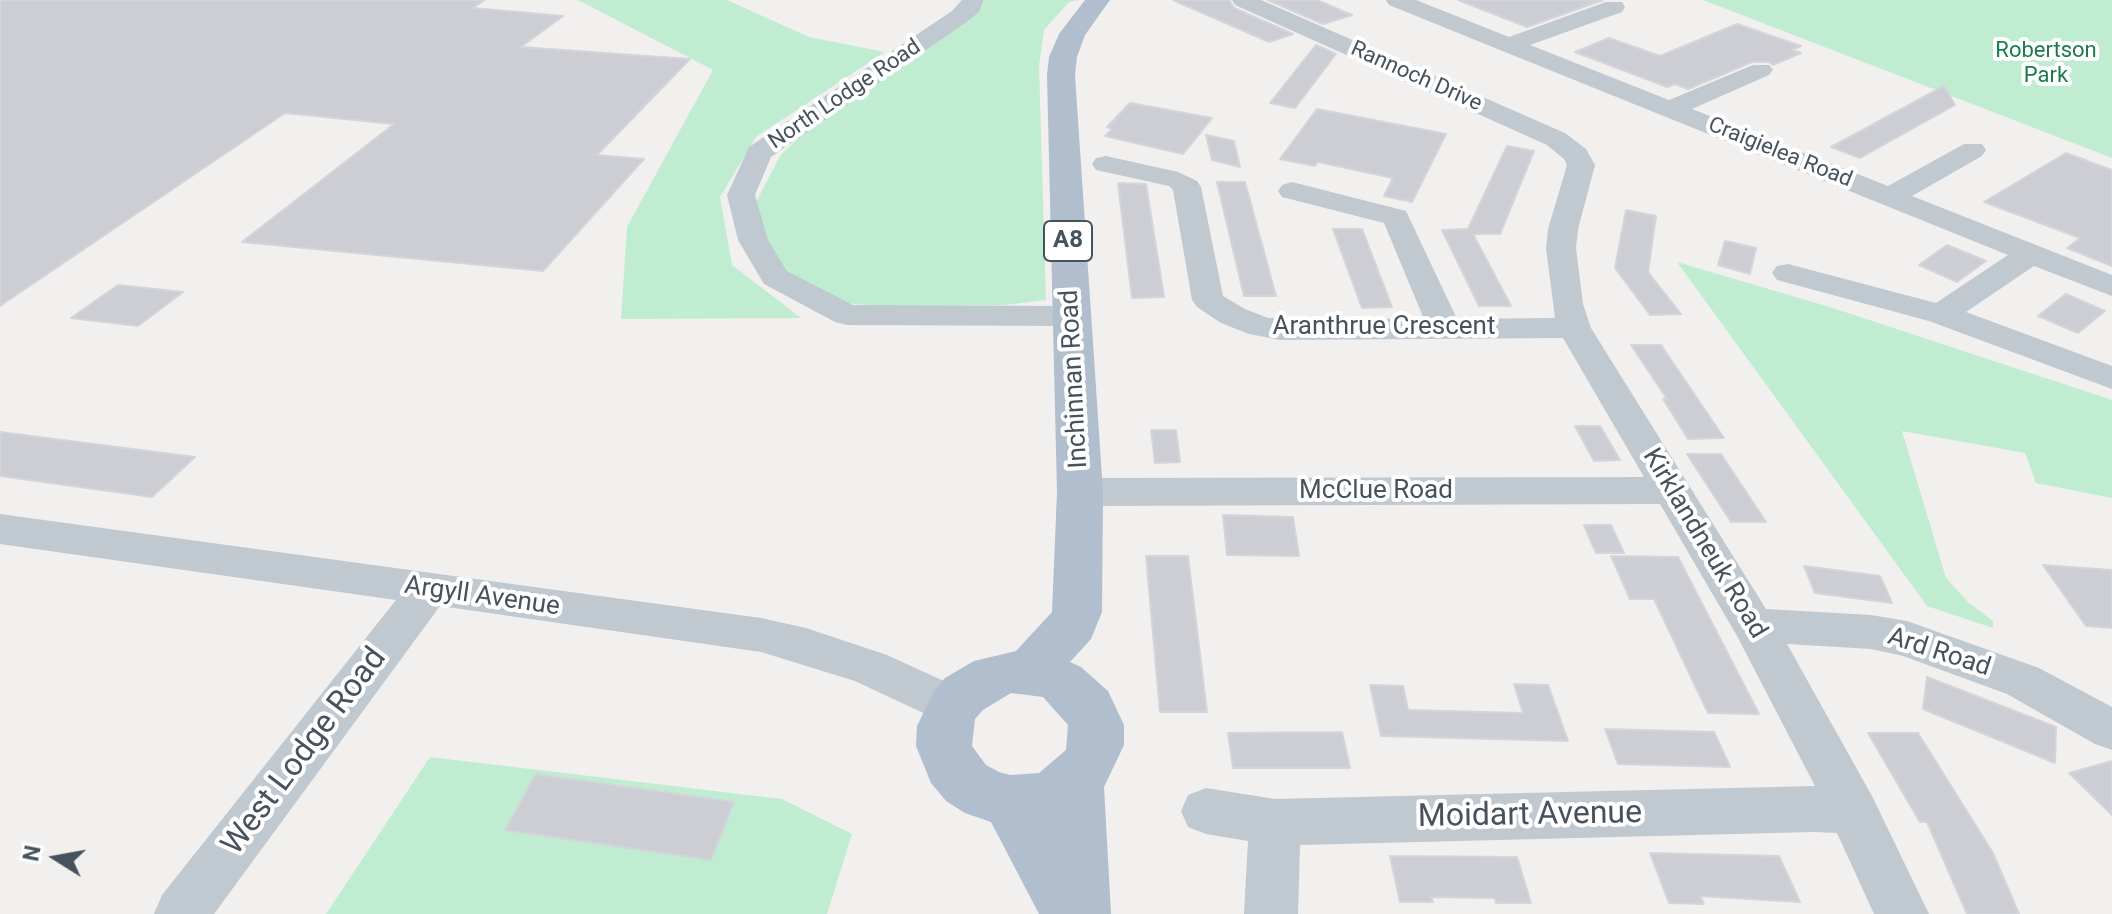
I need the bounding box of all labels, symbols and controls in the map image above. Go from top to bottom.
street label: North Lodge Road [764,34,926,156]
street label: Rannoch Drive [1346,36,1486,118]
park label: Robertson Park [1995,38,2097,90]
street label: Craigielea Road [1704,112,1856,194]
road number: A8 [1044,221,1092,261]
street label: Inchinnan Road [1055,289,1095,469]
street label: Aranthrue Crescent [1273,311,1495,343]
street label: Kirklandneuk Road [1635,443,1773,645]
street label: McClue Road [1299,475,1453,507]
street label: Argyll Avenue [402,571,562,623]
street label: Ard Road [1884,622,1994,684]
street label: West Lodge Road [215,641,395,863]
street label: Moidart Avenue [1418,795,1642,837]
north arrow [16,818,96,898]
text: N [18,843,46,863]

